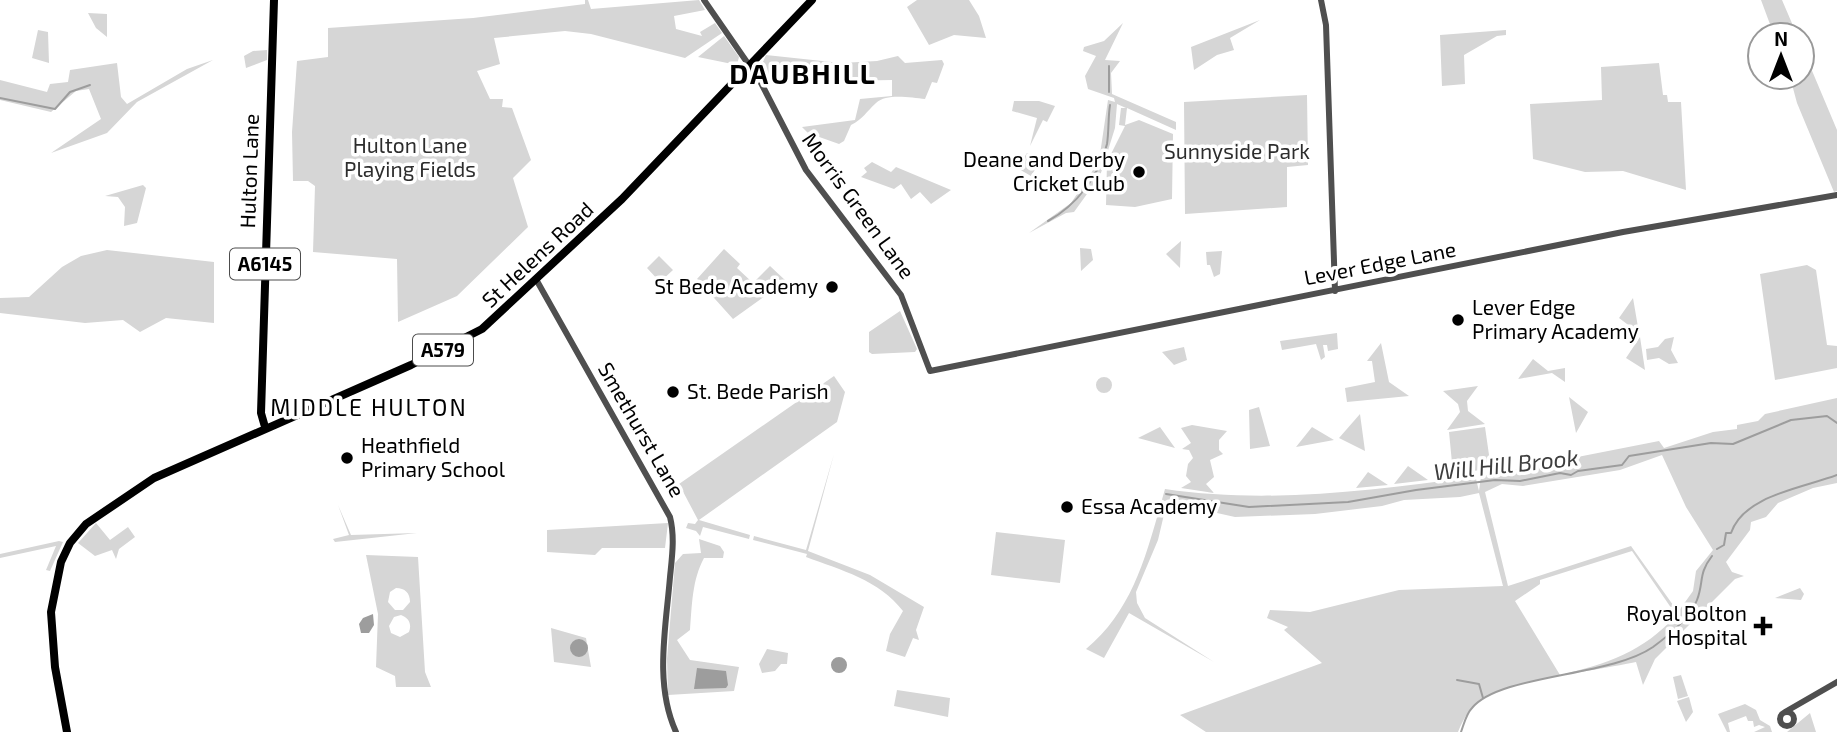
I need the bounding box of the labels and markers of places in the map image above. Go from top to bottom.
place label: Deane and Derby Cricket Club [963,146,1125,195]
marker: Deane and Derby Cricket Club [1131,164,1147,180]
place label: St Bede Academy [654,273,818,298]
marker: St Bede Academy [824,279,840,295]
place label: Lever Edge Primary Academy [1472,294,1639,343]
marker: Lever Edge Primary Academy [1450,312,1466,328]
place label: St. Bede Parish [687,378,829,403]
marker: St. Bede Parish [665,384,681,400]
place label: Heathfield Primary School [361,432,506,481]
marker: Heathfield Primary School [339,450,355,466]
place label: Essa Academy [1081,493,1217,518]
marker: Essa Academy [1059,499,1075,515]
place label: Royal Bolton Hospital [1626,600,1748,649]
marker: Royal Bolton Hospital [1753,616,1773,636]

